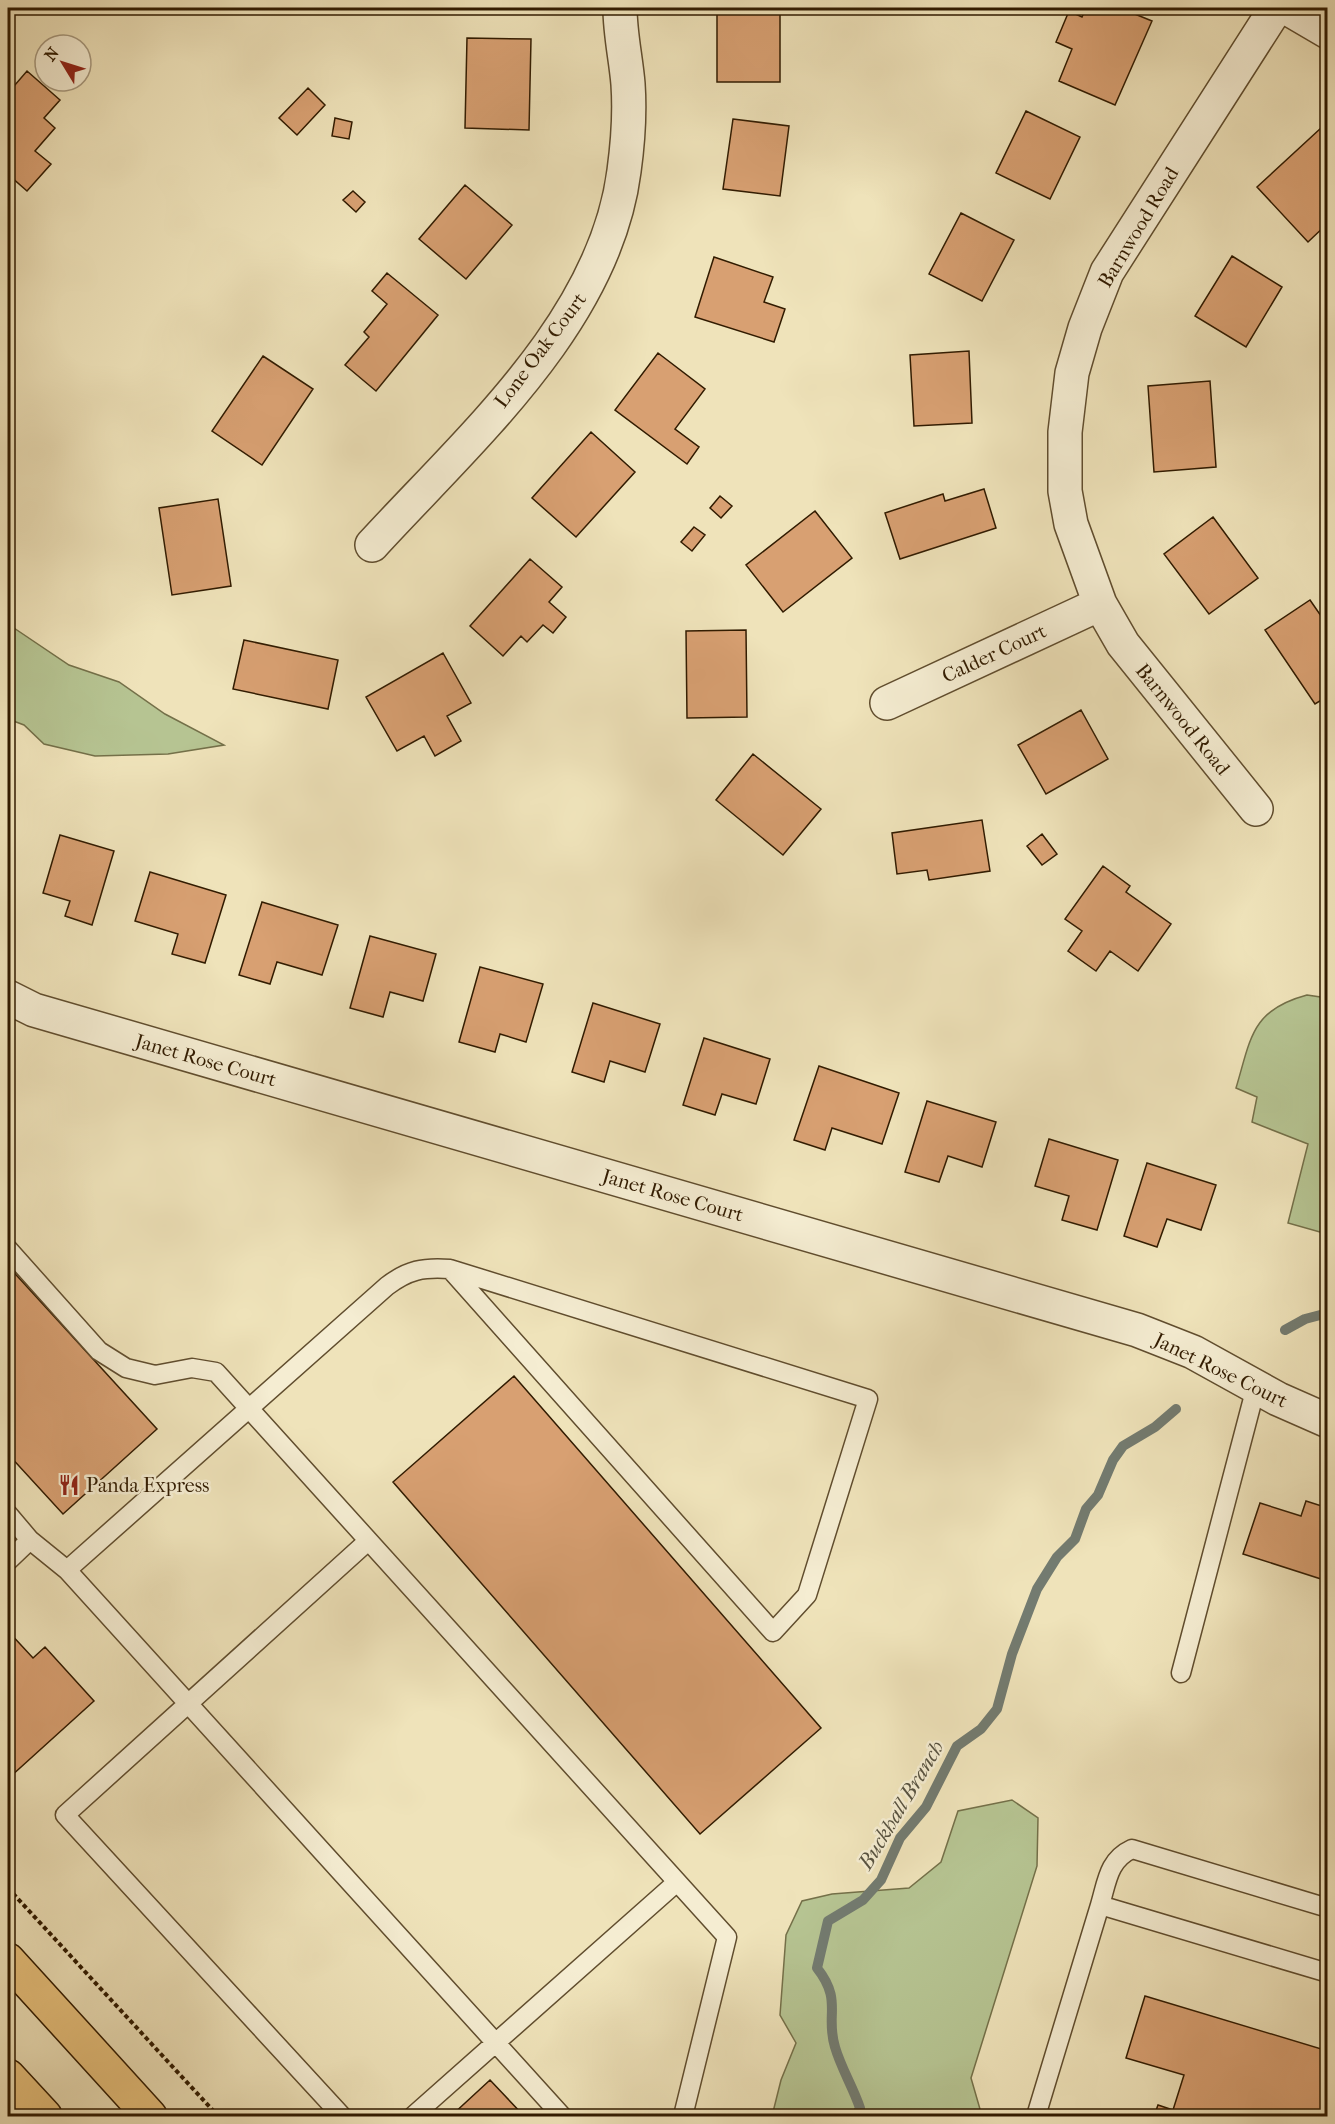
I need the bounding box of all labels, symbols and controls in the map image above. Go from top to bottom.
north arrow [33,33,93,93]
text: N [40,43,63,65]
street label: Barnwood Road [1093,162,1184,292]
street label: Lone Oak Court [490,288,591,412]
street label: Calder Court [939,619,1050,688]
street label: Barnwood Road [1131,659,1235,780]
street label: Janet Rose Court [131,1029,279,1092]
street label: Janet Rose Court [598,1164,746,1227]
street label: Janet Rose Court [1148,1327,1291,1413]
restaurant icon: Panda Express [57,1473,81,1497]
place label: Panda Express [86,1474,210,1497]
water label: Buckhall Branch [853,1736,949,1874]

